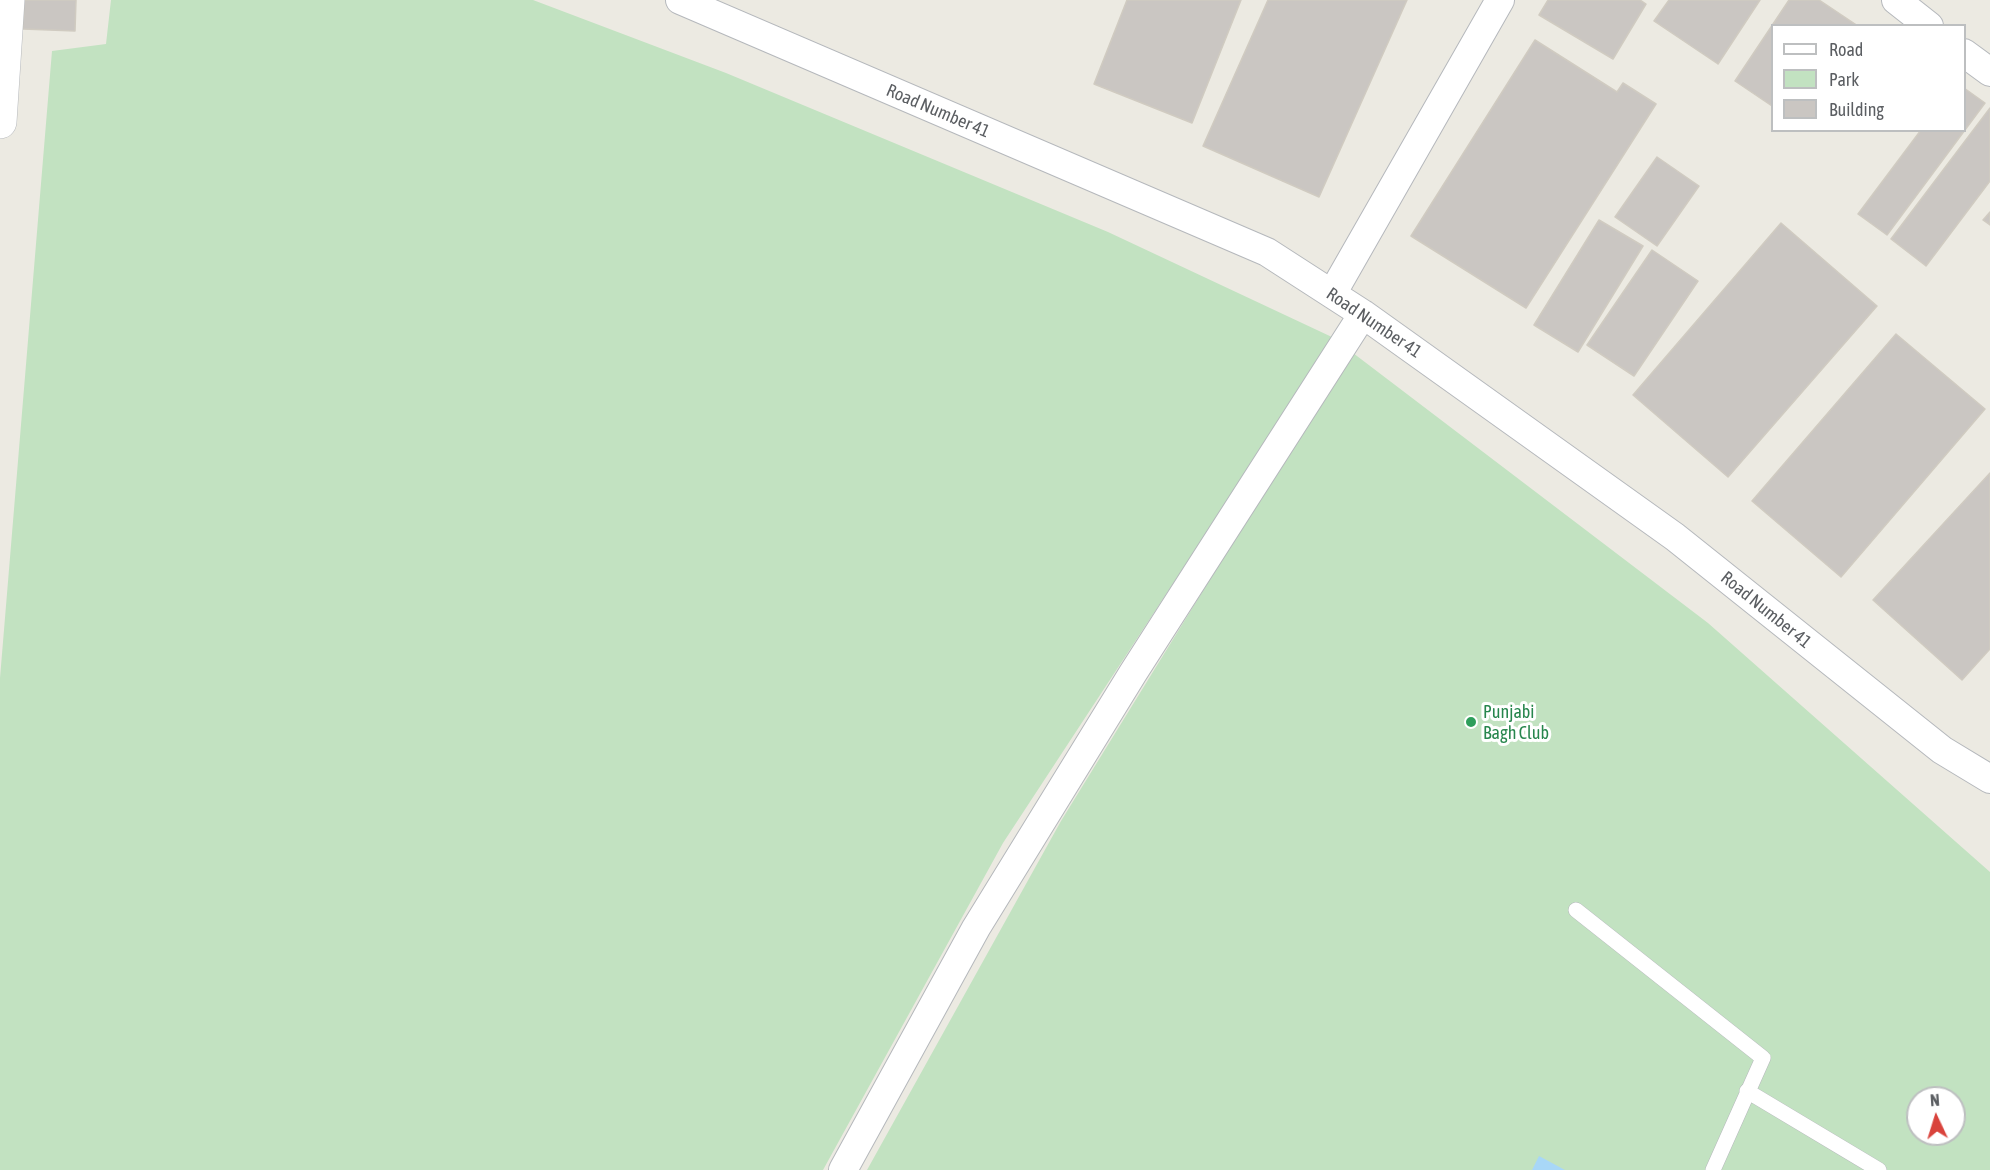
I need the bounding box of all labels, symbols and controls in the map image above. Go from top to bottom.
legend [1771,24,1966,132]
text: Road [1829,39,1863,60]
text: Park [1829,69,1859,90]
street label: Road Number 41 [883,79,993,143]
text: Building [1829,99,1884,120]
street label: Road Number 41 [1322,283,1426,363]
street label: Road Number 41 [1716,567,1816,653]
place label: Punjabi Bagh Club [1483,701,1549,744]
marker: Punjabi Bagh Club [1464,715,1478,729]
north arrow [1906,1086,1966,1146]
text: N [1930,1091,1940,1109]

